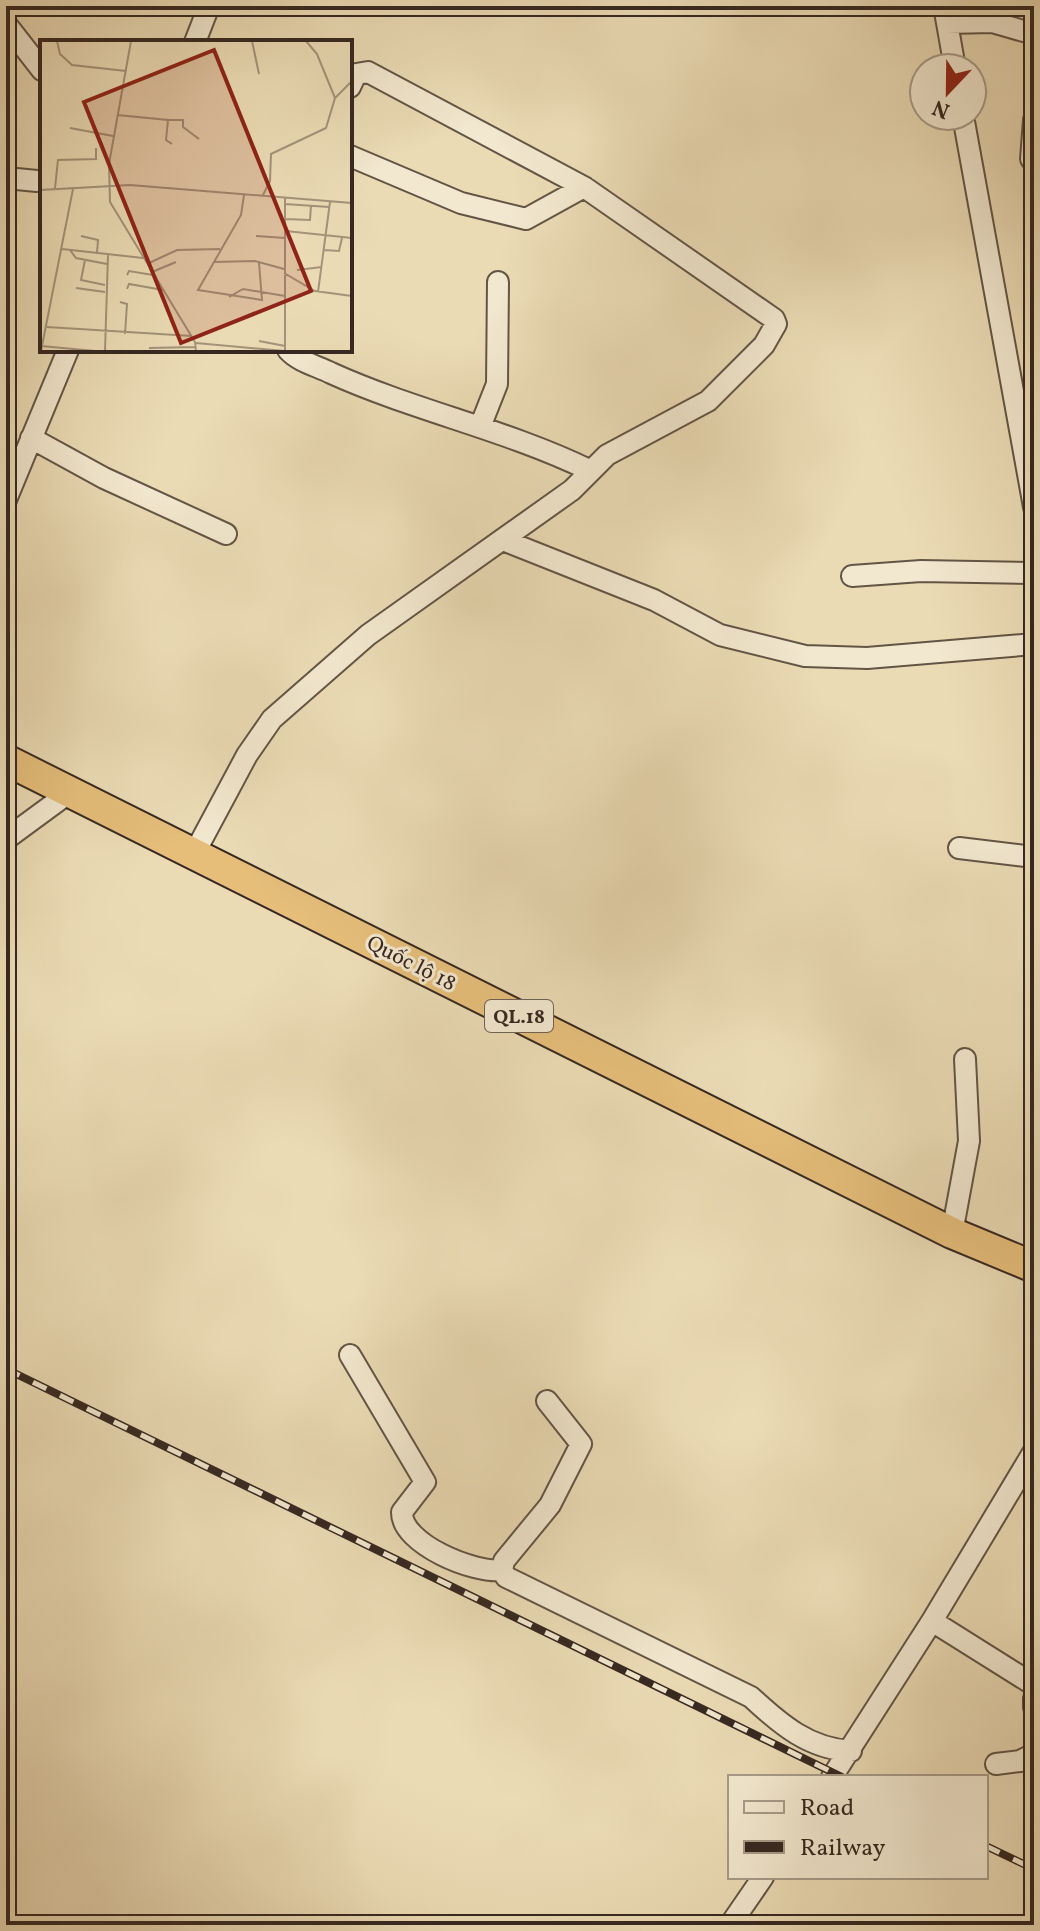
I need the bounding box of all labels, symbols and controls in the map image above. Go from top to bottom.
inset map [40,40,352,352]
north arrow [908,52,988,132]
text: N [928,91,955,126]
street label: Quốc lộ 18 [361,928,461,1000]
road number: QL.18 [485,1000,553,1032]
legend [728,1775,988,1879]
text: Road [800,1792,854,1826]
text: Railway [800,1832,886,1866]

